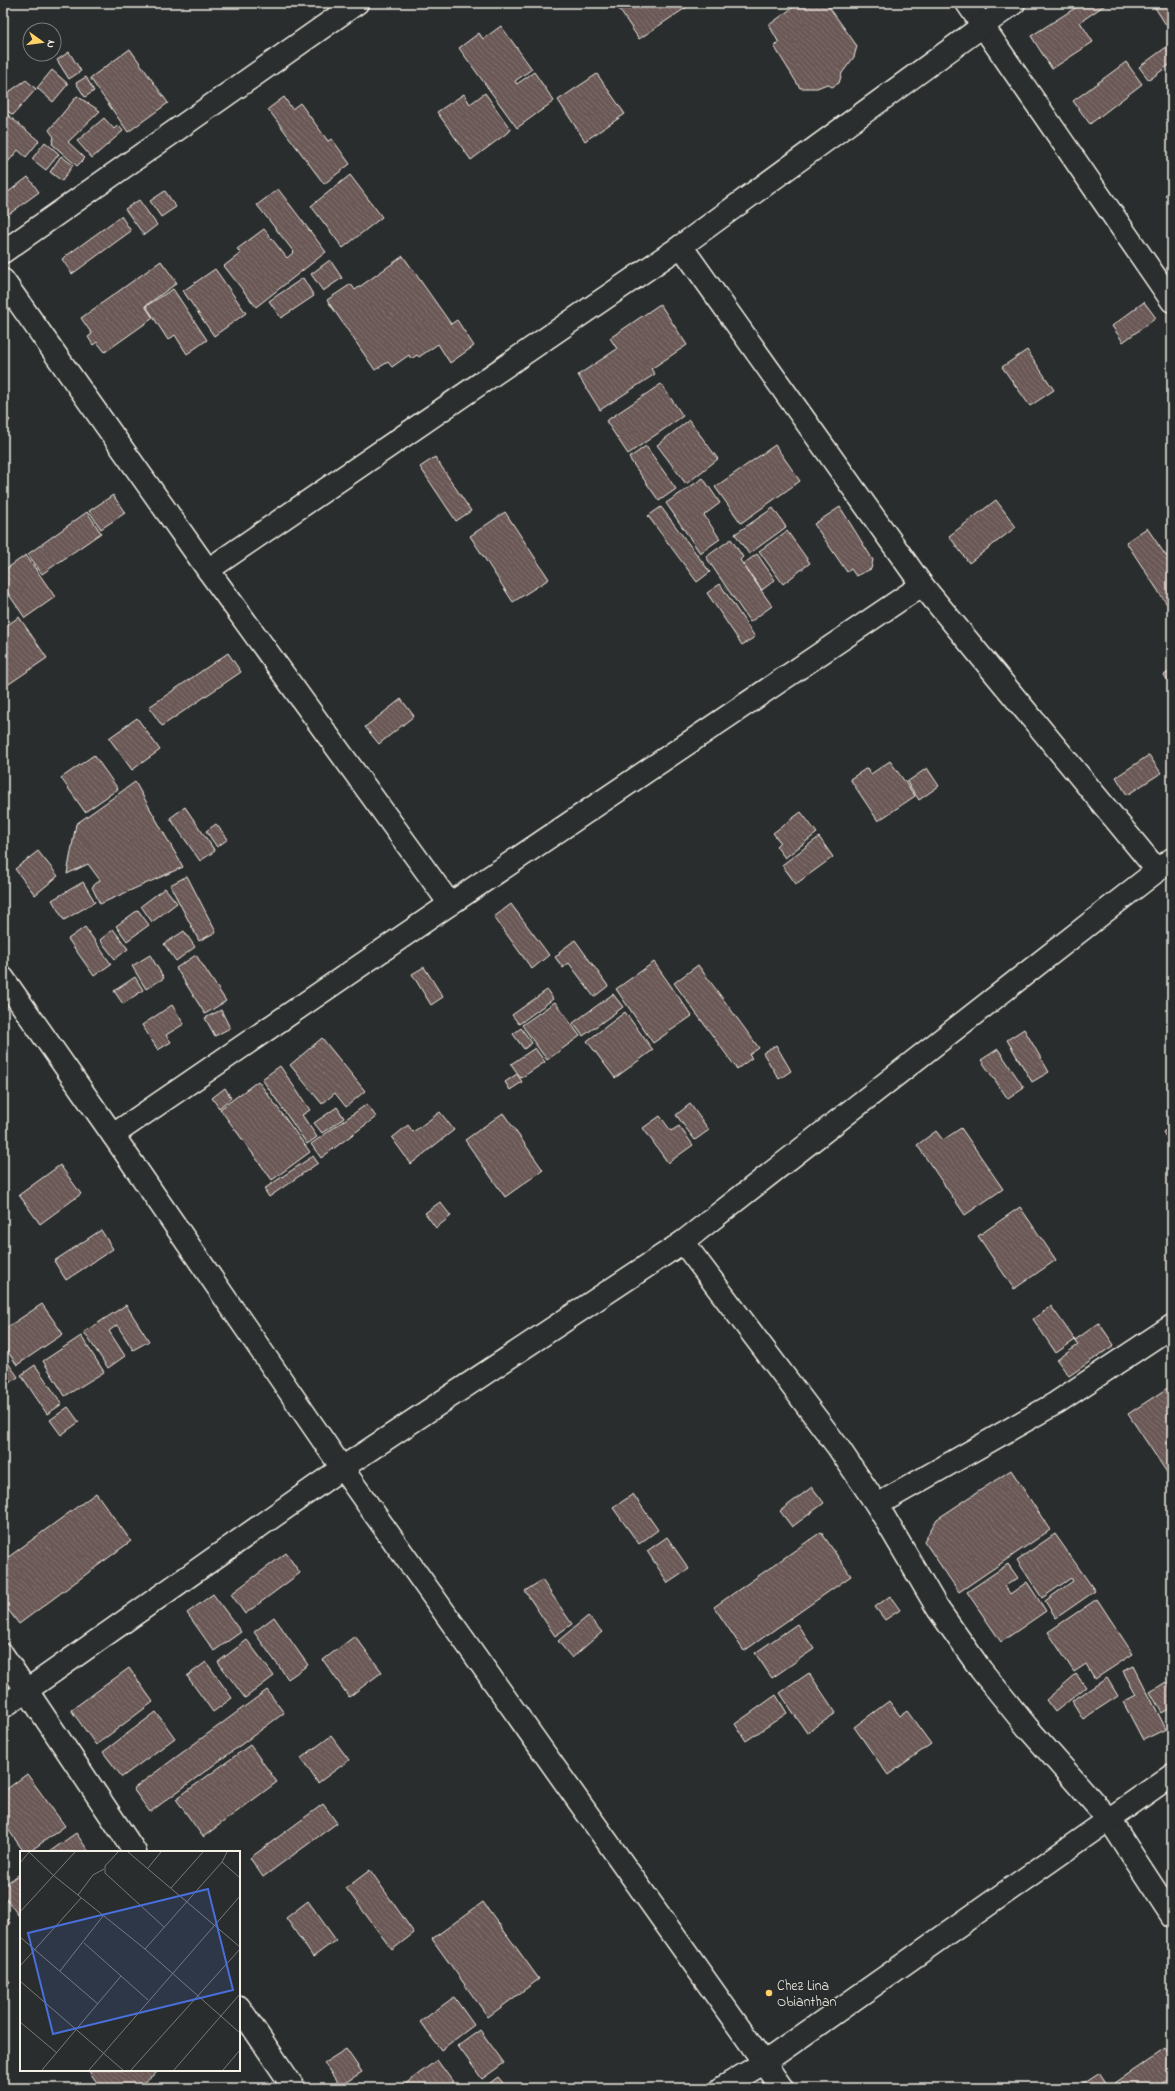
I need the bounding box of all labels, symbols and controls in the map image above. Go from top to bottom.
north arrow [22,22,62,62]
text: N [42,39,59,50]
inset map [20,1851,240,2071]
place label: Chez Lina Obianthan [777,1976,836,2013]
marker: Chez Lina Obianthan [764,1988,774,1998]

